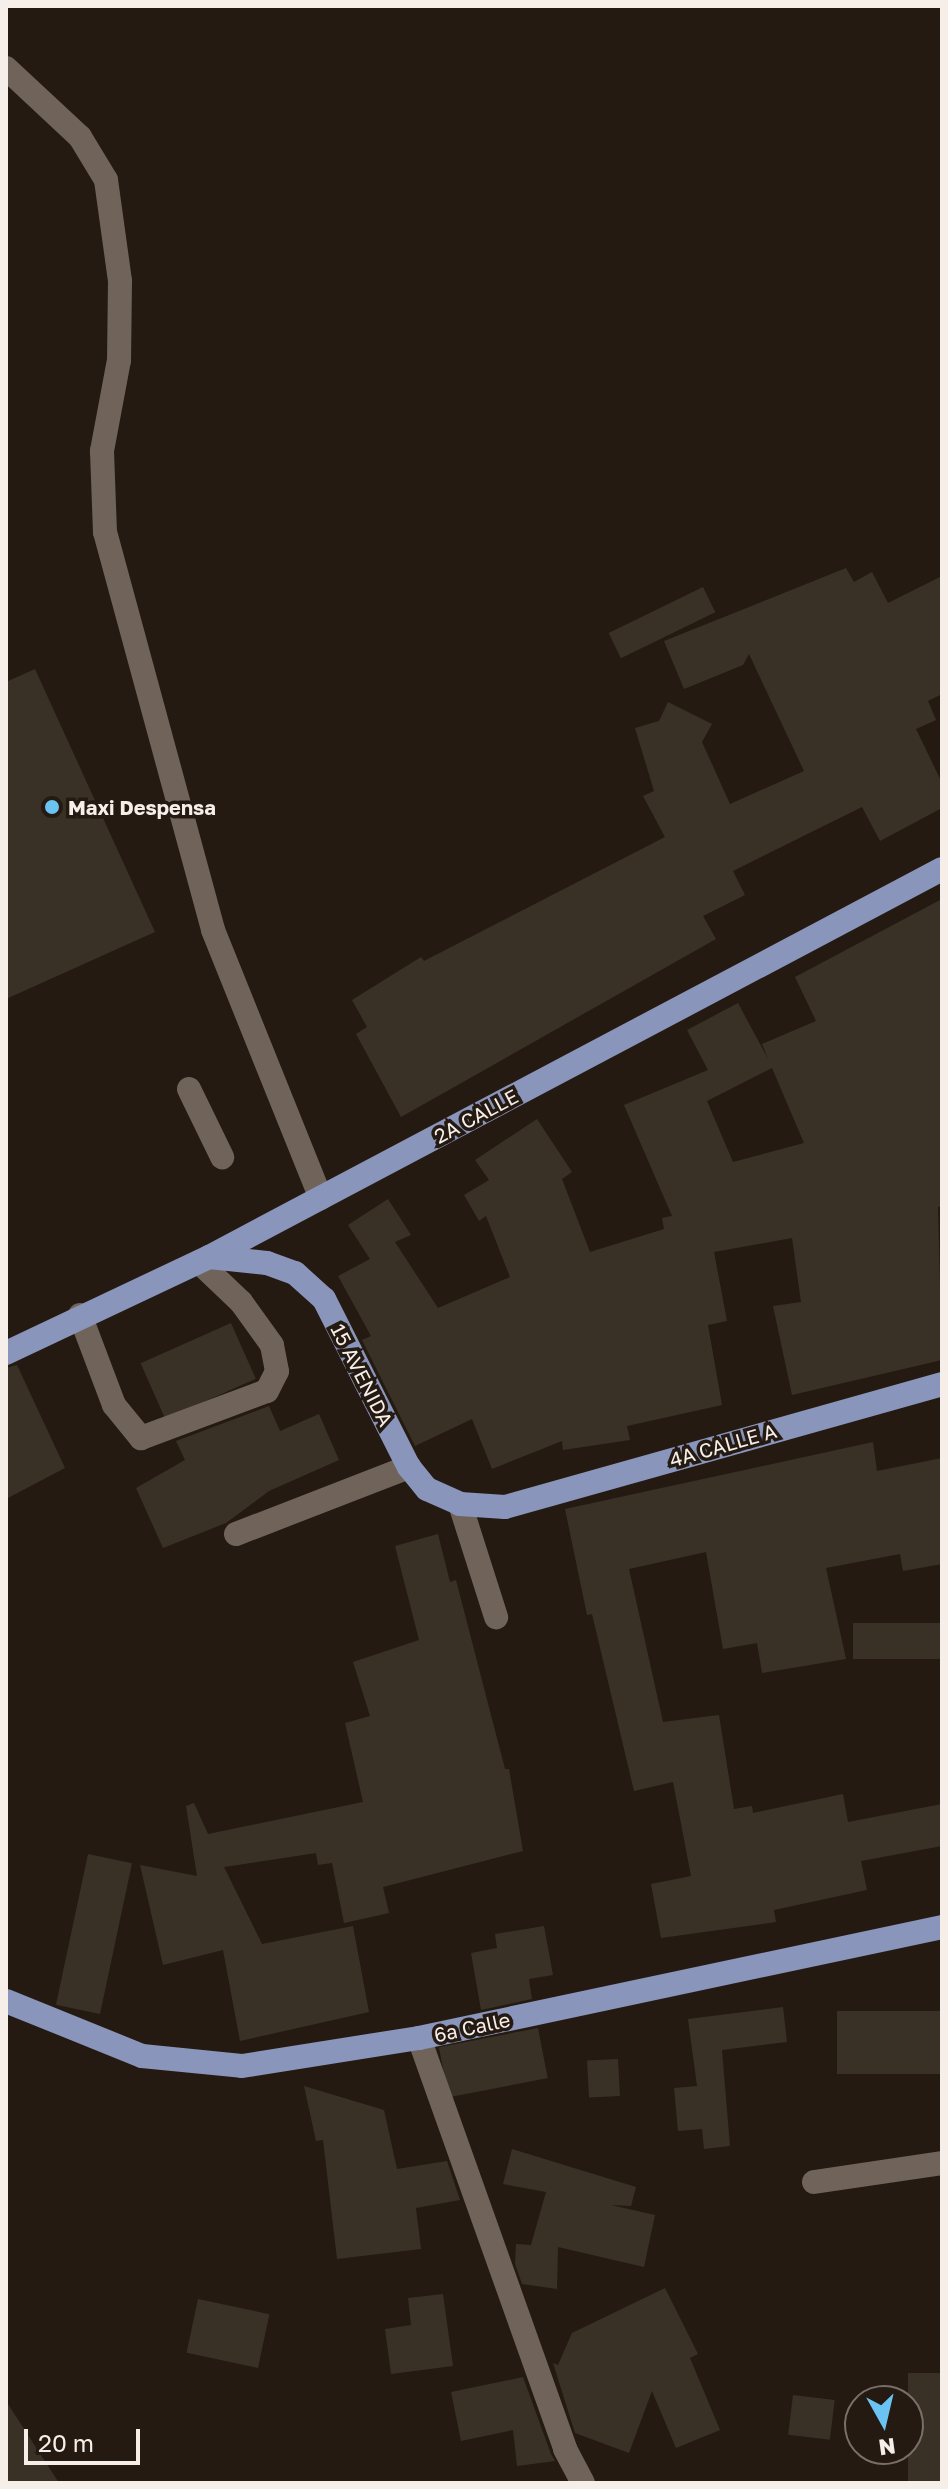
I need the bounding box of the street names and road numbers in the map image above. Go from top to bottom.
street label: 2A CALLE [430,1084,522,1148]
street label: 15 AVENIDA [326,1320,398,1430]
street label: 4A CALLE A [667,1418,779,1472]
street label: 6ª Calle [432,2007,512,2047]

